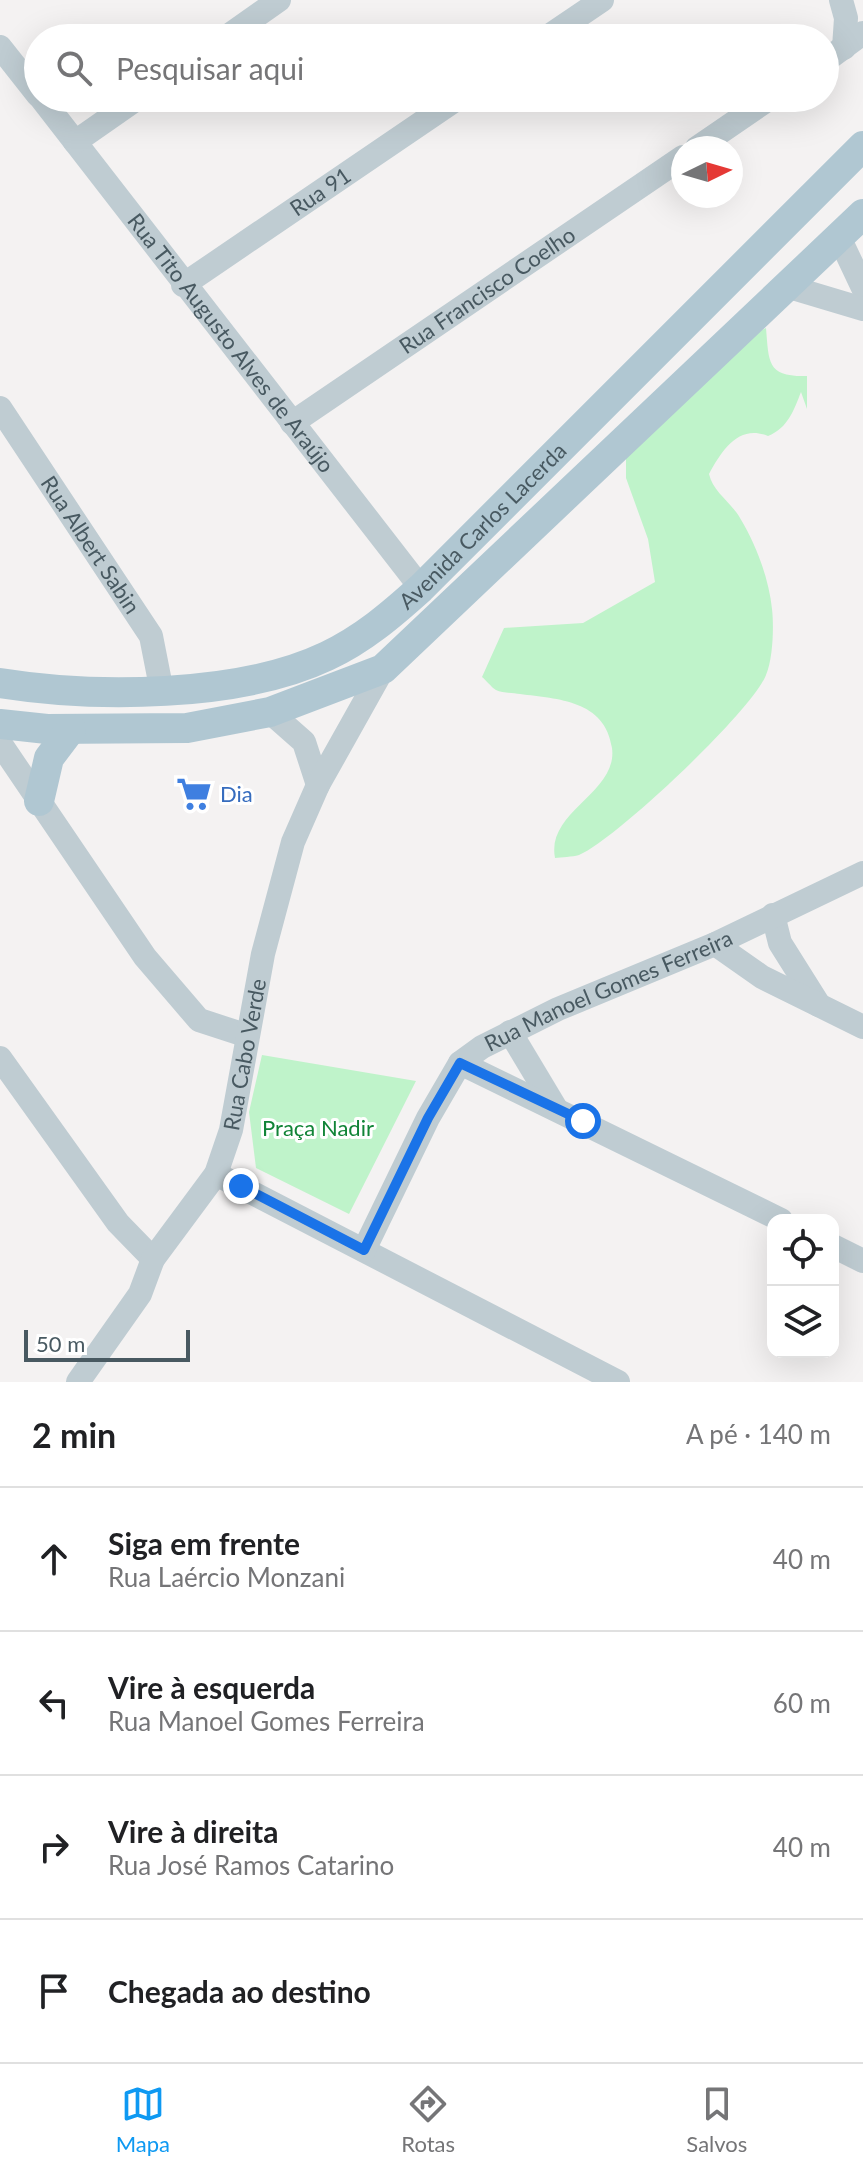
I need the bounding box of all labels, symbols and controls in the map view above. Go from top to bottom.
search box [24,24,839,112]
icon: search [52,46,96,90]
text: Pesquisar aqui [116,50,304,86]
north arrow [671,136,743,208]
street label: Rua 91 [284,161,356,221]
street label: Rua Tito Augusto Alves de Araújo [122,208,340,478]
street label: Rua Francisco Coelho [394,220,580,359]
street label: Avenida Carlos Lacerda [393,437,571,614]
street label: Rua Albert Sabin [36,470,146,618]
supermarket icon: Dia [175,775,213,813]
place label: Dia [220,780,253,807]
street label: Rua Manoel Gomes Ferreira [480,924,737,1057]
street label: Rua Cabo Verde [217,976,271,1133]
route start [565,1103,601,1139]
park label: Praça Nadir [262,1114,374,1141]
route end [223,1168,259,1204]
map controls [767,1214,839,1358]
button: locate [767,1214,839,1286]
button: layers [767,1286,839,1358]
scale bar [24,1326,190,1362]
text: 50 m [36,1330,85,1357]
text: 2 min [32,1414,116,1455]
text: A pé · 140 m [686,1418,831,1450]
text: Siga em frente [108,1525,300,1561]
icon: ahead [32,1537,76,1581]
text: 40 m [773,1543,831,1575]
text: Rua Laércio Monzani [108,1561,345,1593]
text: Vire à esquerda [108,1669,315,1705]
icon: left [32,1681,76,1725]
text: 60 m [773,1687,831,1719]
text: Rua Manoel Gomes Ferreira [108,1705,425,1737]
text: Vire à direita [108,1813,278,1849]
icon: right [32,1825,76,1869]
text: 40 m [773,1831,831,1863]
text: Rua José Ramos Catarino [108,1849,394,1881]
icon: arrive [32,1969,76,2013]
text: Chegada ao destino [108,1973,371,2009]
tab: Mapa [116,2082,170,2157]
tab: Rotas [401,2082,455,2157]
tab: Salvos [686,2082,747,2157]

